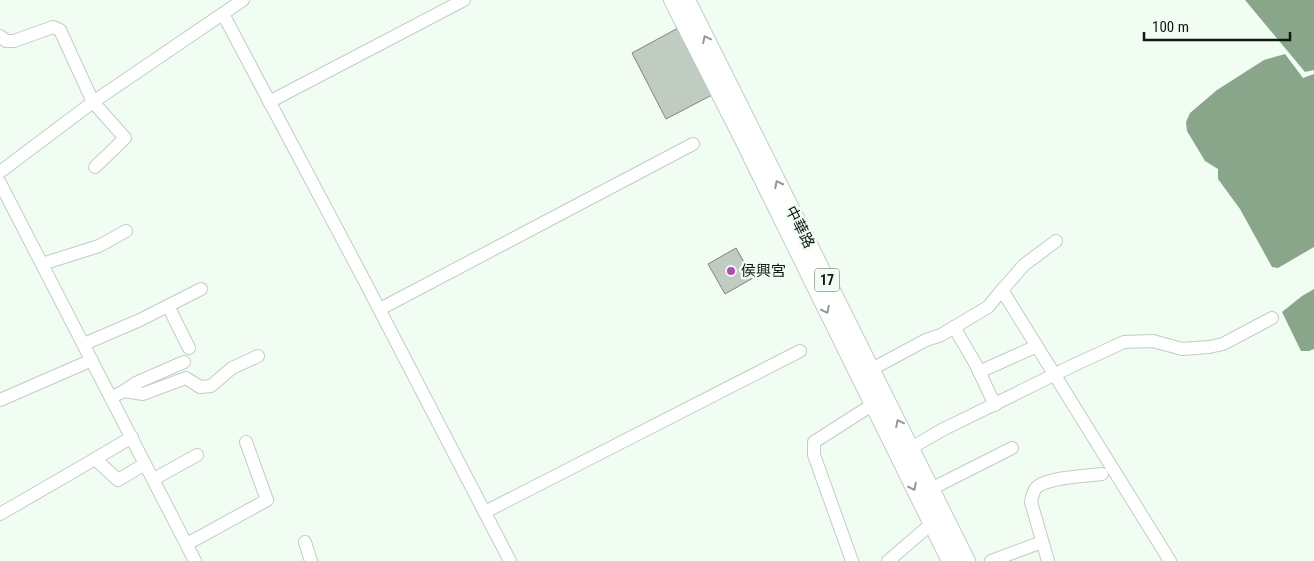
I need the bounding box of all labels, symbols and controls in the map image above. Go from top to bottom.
scale bar [1144,10,1290,42]
text: 100 m [1152,18,1189,36]
one-way arrow [702,35,712,44]
one-way arrow [774,181,784,190]
street label: 中華路 [782,203,818,251]
place label: 侯興宮 [741,262,786,280]
marker: 侯興宮 [725,265,737,277]
road number: 17 [814,268,840,292]
one-way arrow [820,305,830,314]
one-way arrow [894,419,905,428]
one-way arrow [907,482,917,491]

